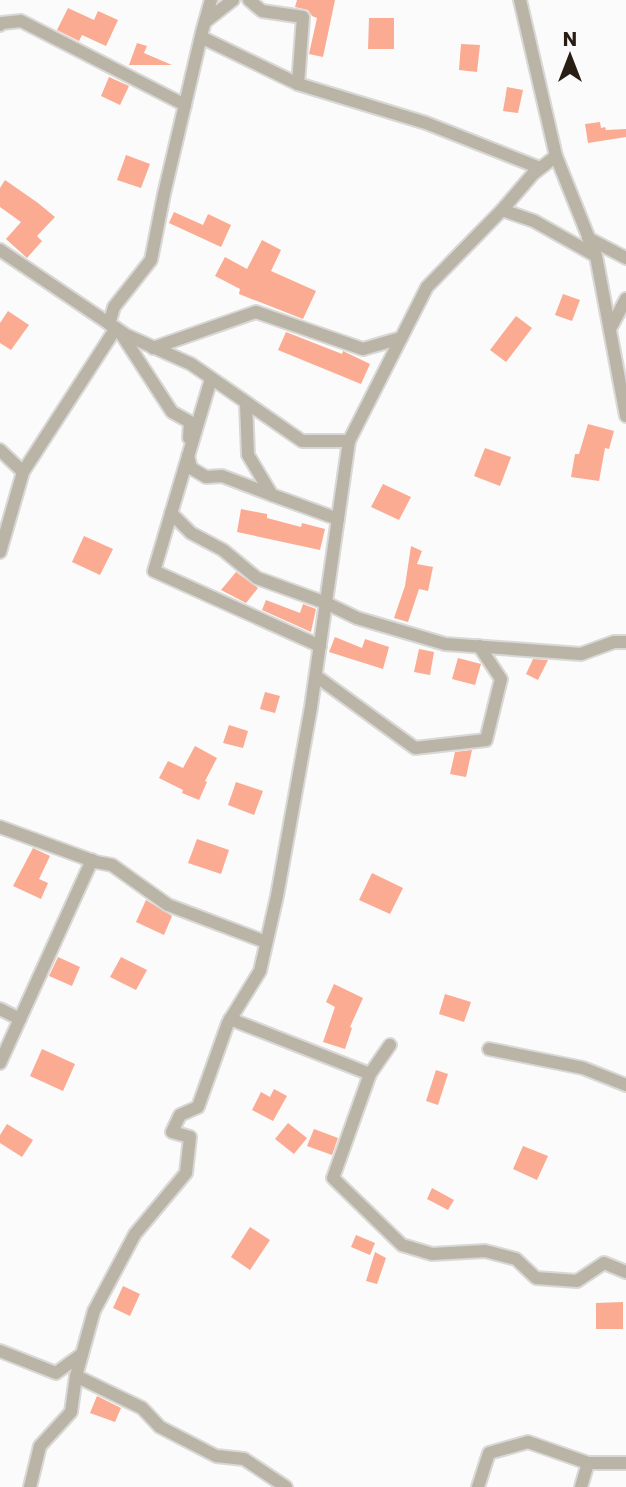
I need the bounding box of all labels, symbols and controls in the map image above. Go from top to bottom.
north arrow [535,21,605,91]
text: N [563,26,577,53]

